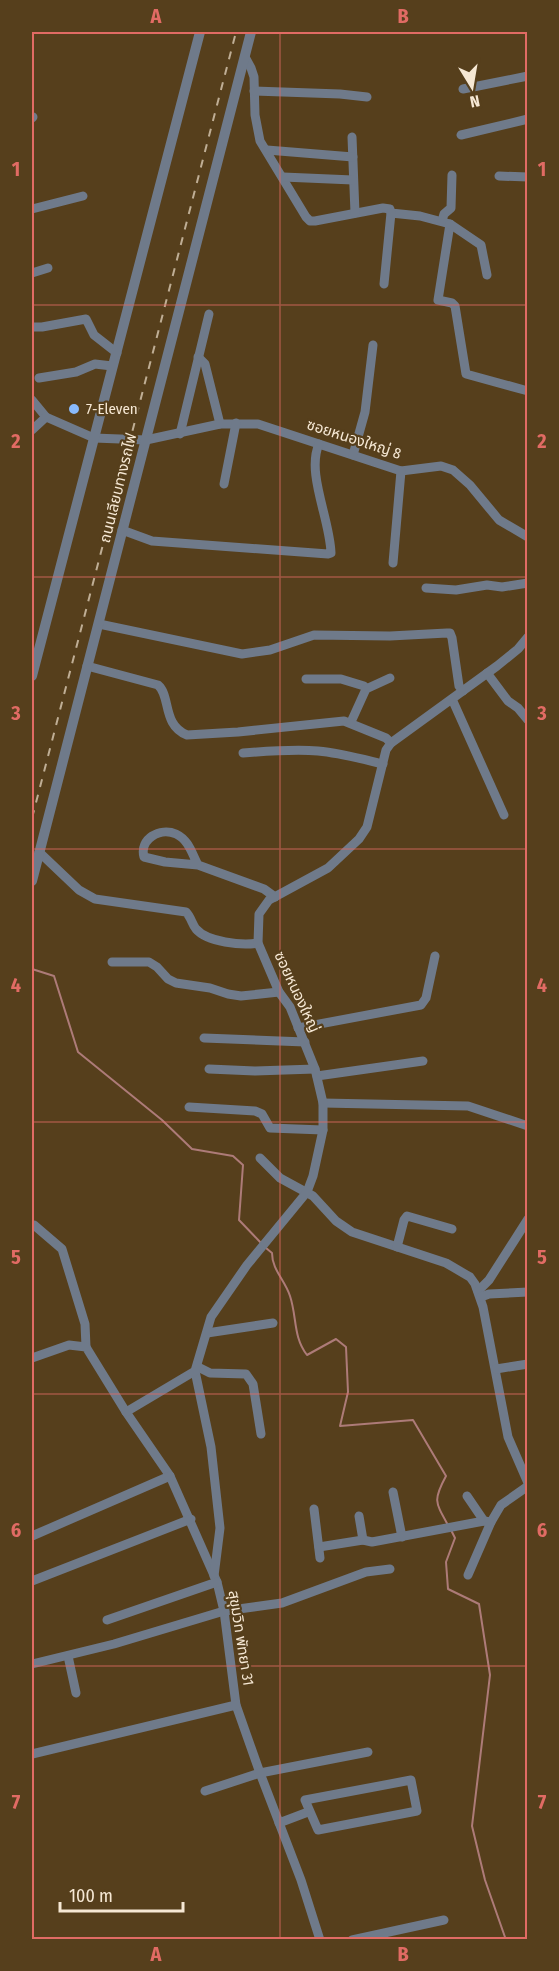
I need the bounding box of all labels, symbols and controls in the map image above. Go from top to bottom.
text: A [150,4,163,28]
text: B [397,4,409,28]
north arrow [442,57,502,117]
text: N [468,91,481,111]
text: 1 [12,157,20,181]
text: 1 [538,157,546,181]
place label: 7-Eleven [86,400,138,418]
marker: 7-Eleven [67,402,81,416]
street label: ซอยหนองใหญ่ 8 [304,415,404,463]
text: 2 [10,429,21,453]
text: 2 [536,429,547,453]
street label: ถนนเลียบทางรถไฟ [96,431,140,545]
text: 3 [10,701,21,725]
text: 3 [536,701,547,725]
street label: ซอยหนองใหญ่ [270,949,324,1035]
text: 4 [11,973,21,997]
text: 4 [537,973,547,997]
text: 5 [11,1245,21,1269]
text: 5 [537,1245,547,1269]
text: 6 [11,1518,21,1542]
text: 6 [537,1518,547,1542]
street label: สุขุมวิท พัทยา 31 [225,1589,257,1687]
text: 7 [12,1790,21,1814]
text: 7 [538,1790,547,1814]
scale bar [60,1875,183,1913]
text: 100 m [69,1885,113,1907]
text: A [150,1942,163,1966]
text: B [397,1942,409,1966]

